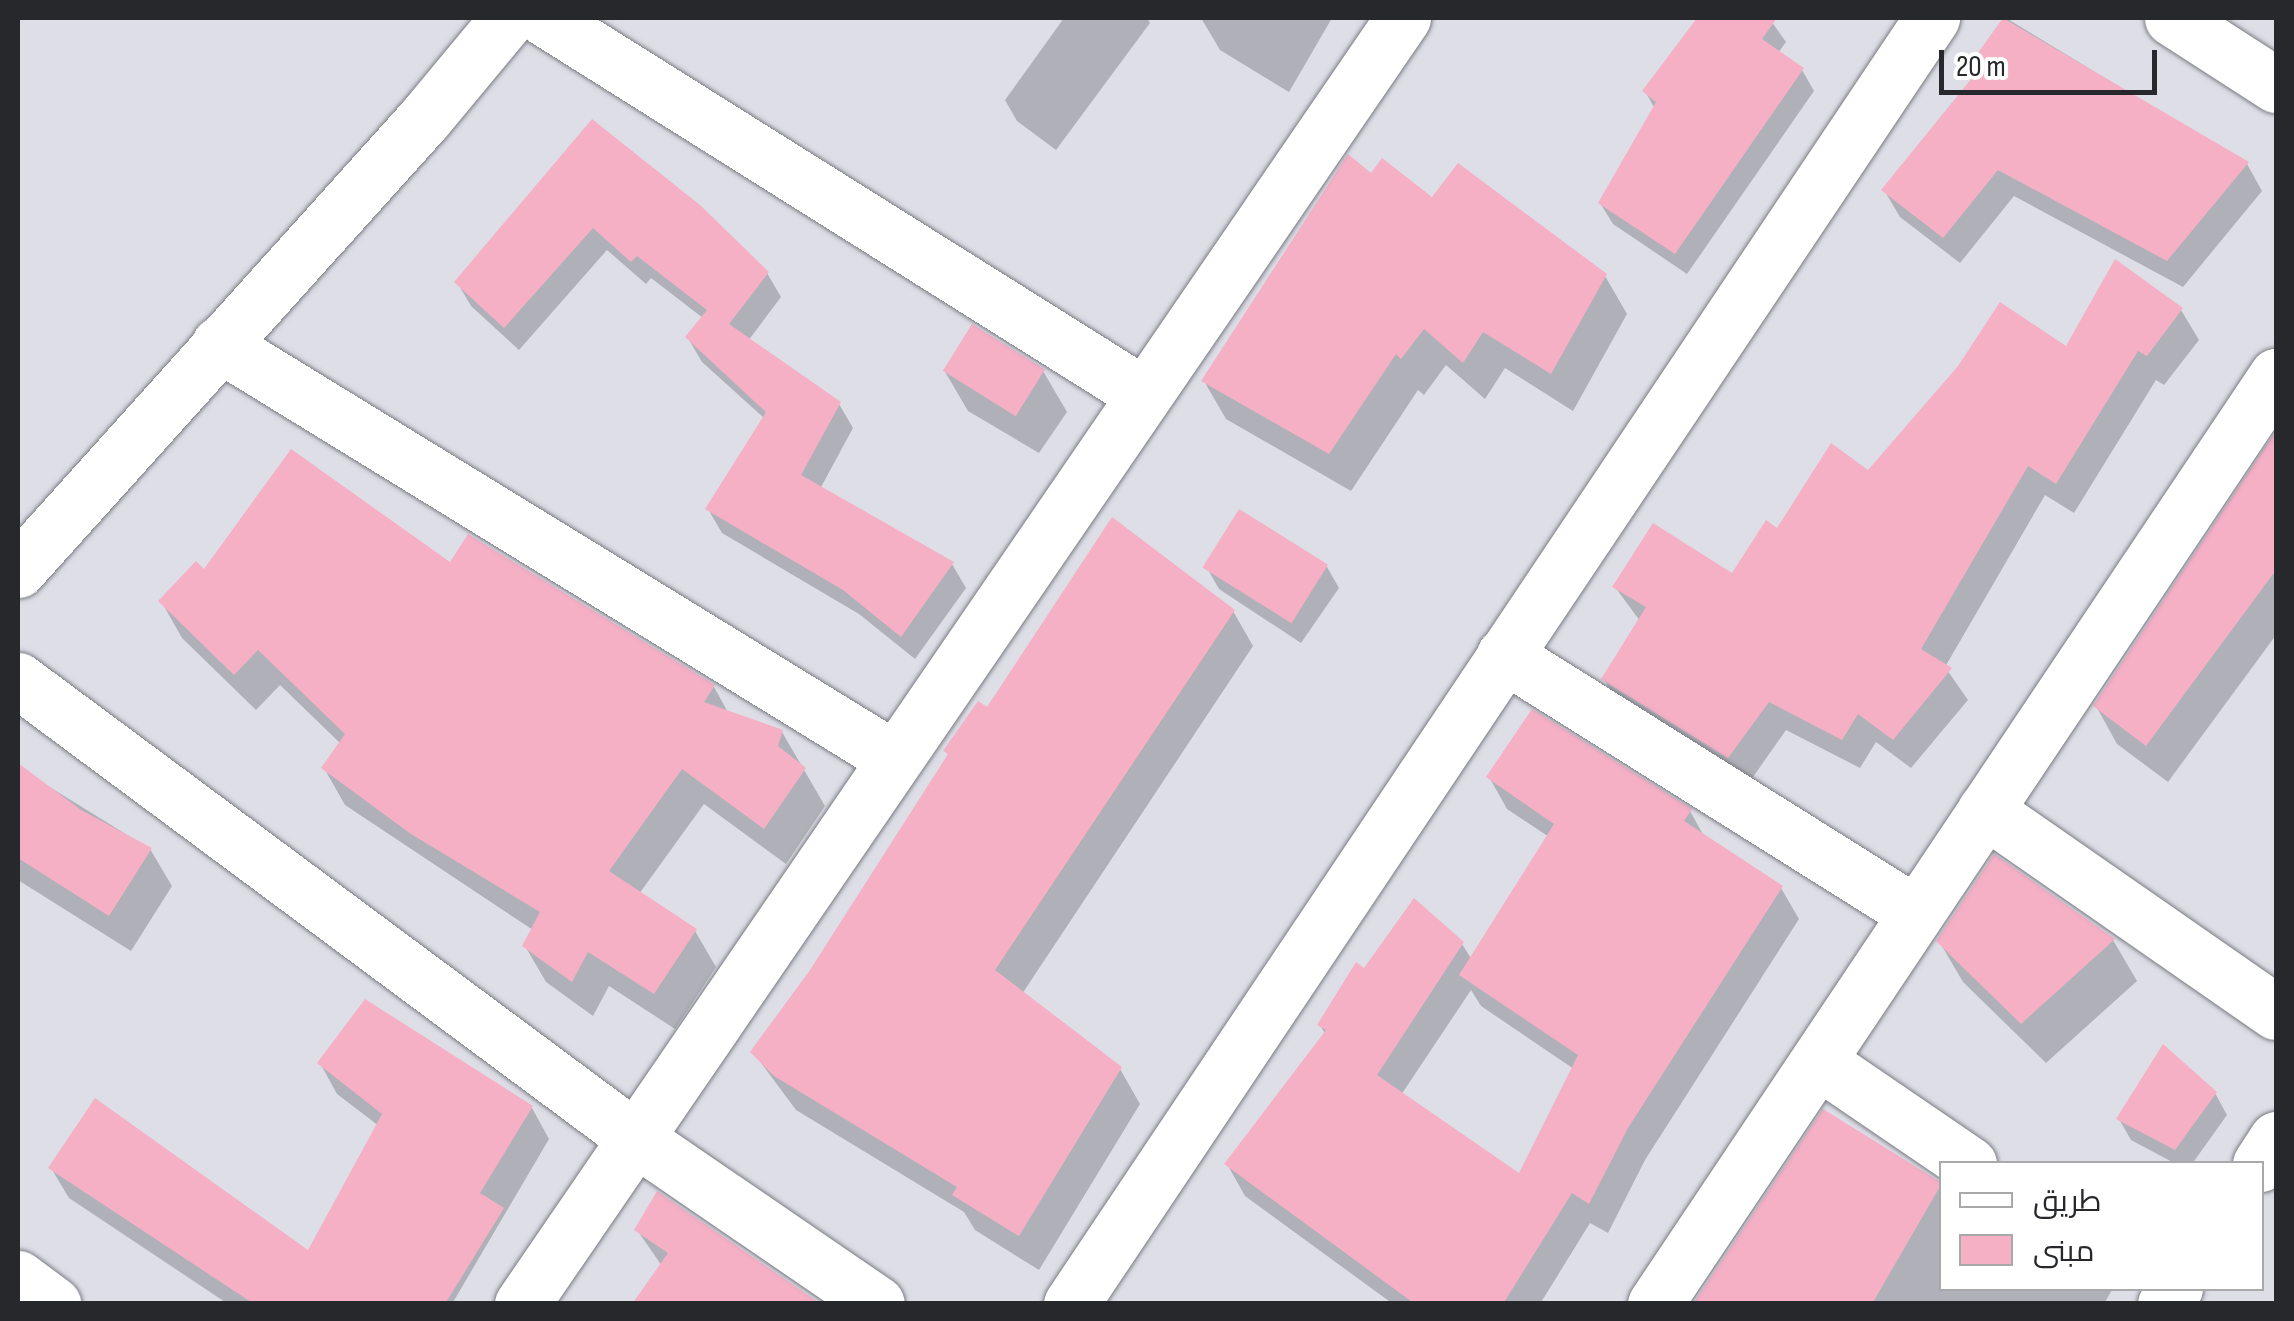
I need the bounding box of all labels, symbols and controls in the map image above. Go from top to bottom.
scale bar [1944,30,2162,92]
text: 20 m [1956,49,2006,85]
legend [1939,1161,2264,1291]
text: طريق [2033,1184,2102,1220]
text: مبنى [2033,1234,2094,1270]

